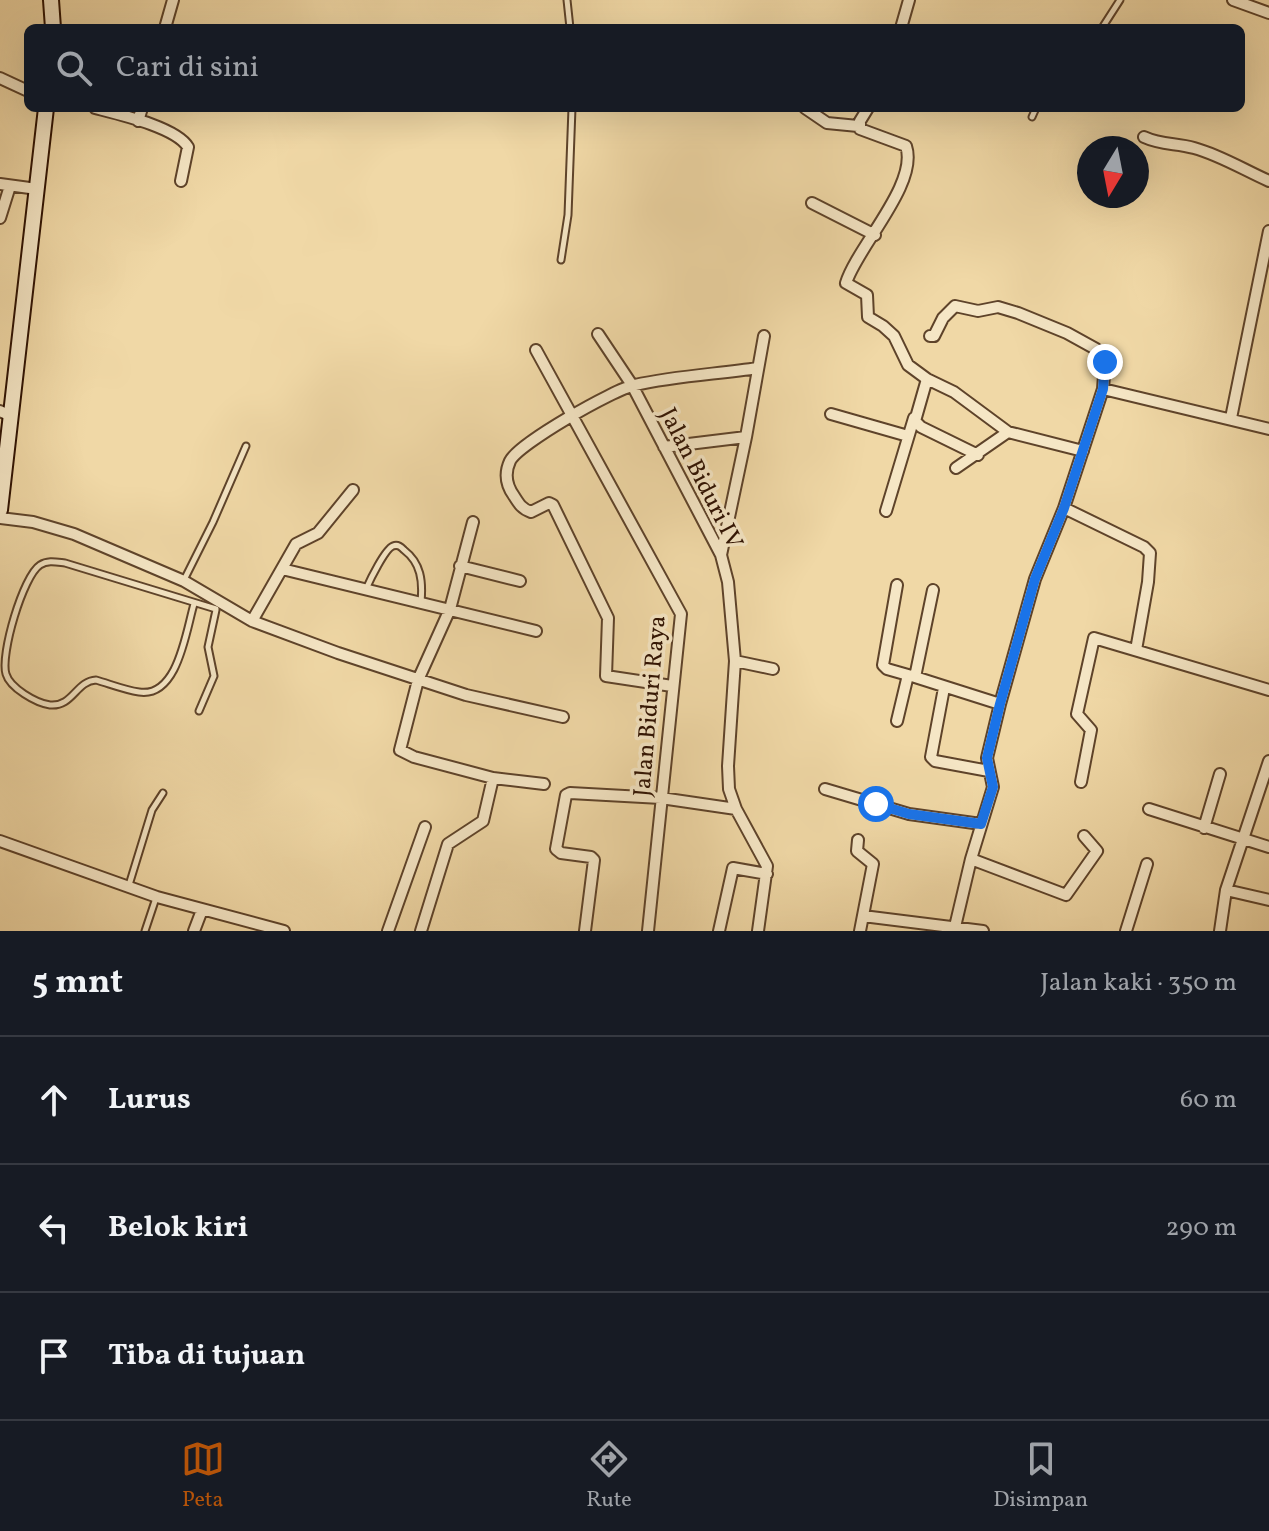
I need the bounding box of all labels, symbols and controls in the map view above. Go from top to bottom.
search box [24,24,1245,112]
icon: search [52,46,96,90]
text: Cari di sini [116,47,259,89]
north arrow [1077,136,1149,208]
route end [1087,344,1123,380]
street label: Jalan Biduri IV [650,402,750,555]
street label: Jalan Biduri Raya [626,614,676,798]
route start [858,786,894,822]
text: 5 mnt [32,960,123,1007]
text: Jalan kaki · 350 m [1040,965,1237,1001]
icon: ahead [32,1078,76,1122]
text: Lurus [108,1079,191,1121]
text: 60 m [1180,1082,1237,1118]
icon: left [32,1206,76,1250]
text: Belok kiri [108,1207,248,1249]
text: 290 m [1165,1210,1237,1246]
icon: arrive [32,1334,76,1378]
text: Tiba di tujuan [108,1335,305,1377]
tab: Peta [181,1437,225,1516]
tab: Rute [586,1437,632,1516]
tab: Disimpan [993,1437,1088,1516]

